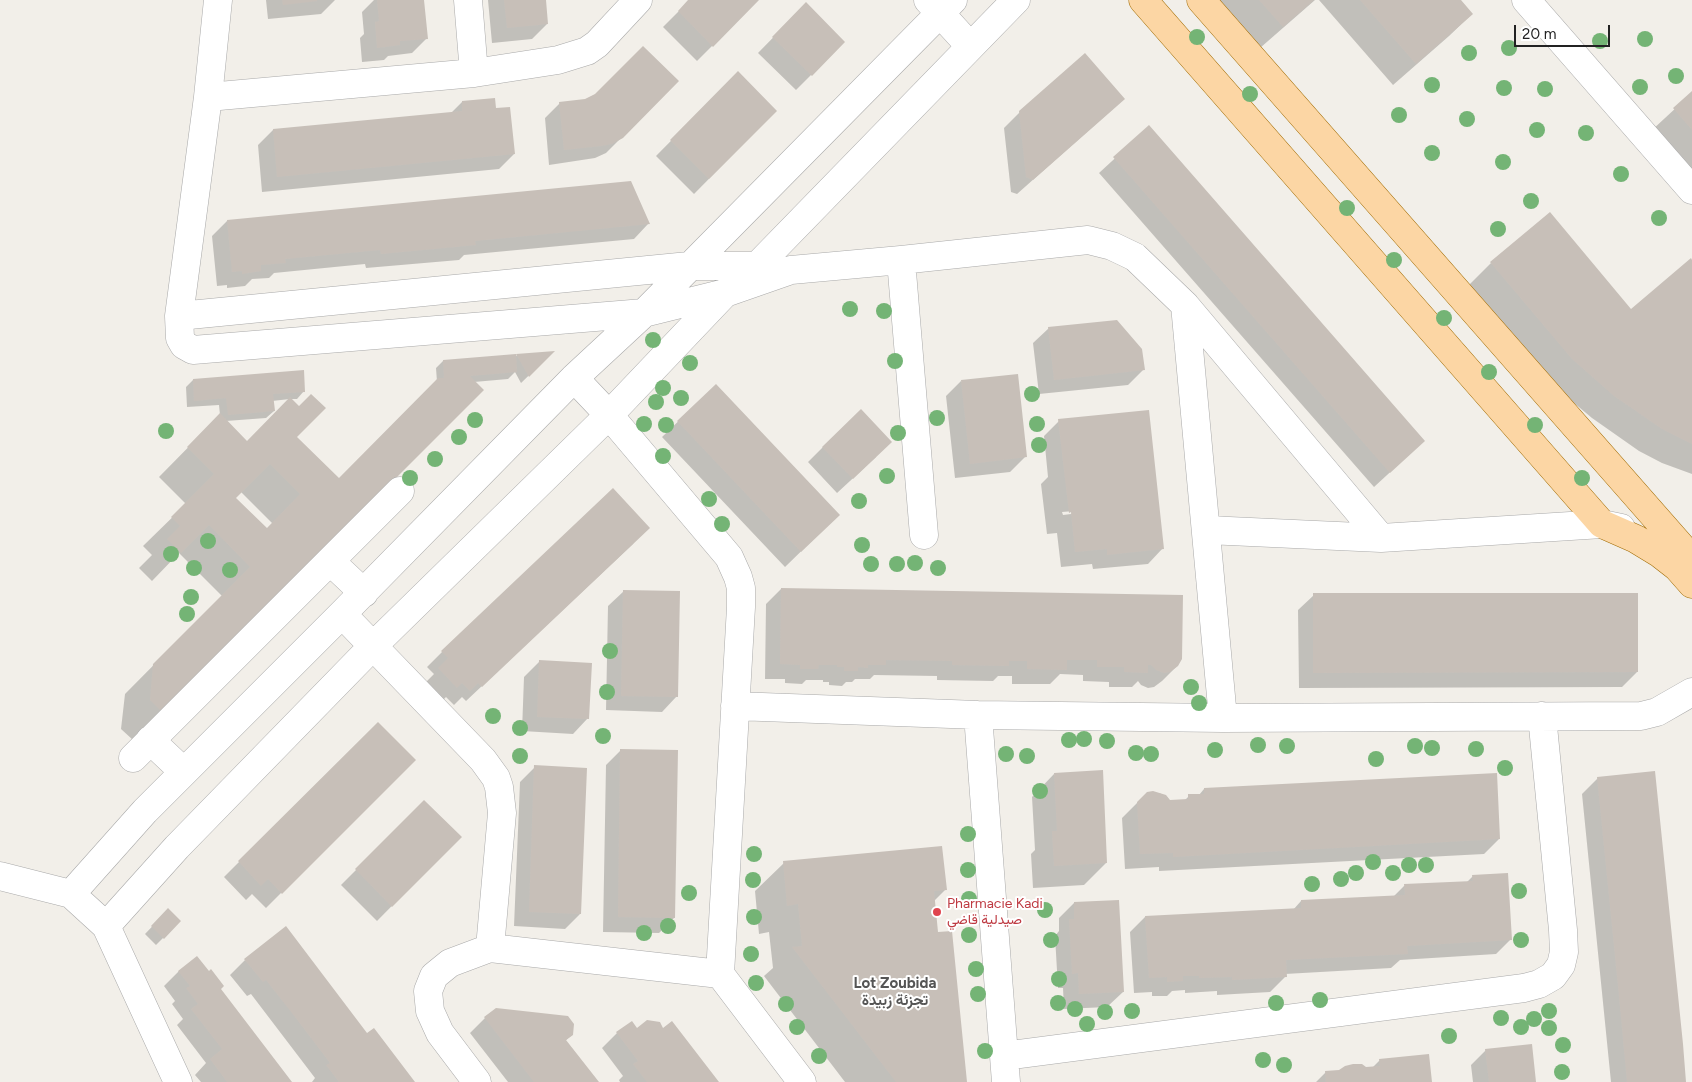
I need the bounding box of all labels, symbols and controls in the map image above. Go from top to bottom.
scale bar [1517,15,1613,47]
text: 20 m [1522,25,1556,43]
place label: Pharmacie Kadi صيدلية قاضي [947,896,1043,929]
marker: Pharmacie Kadi صيدلية قاضي [931,906,943,918]
district label: Lot Zoubida تجزئة زبيدة [854,975,936,1010]

